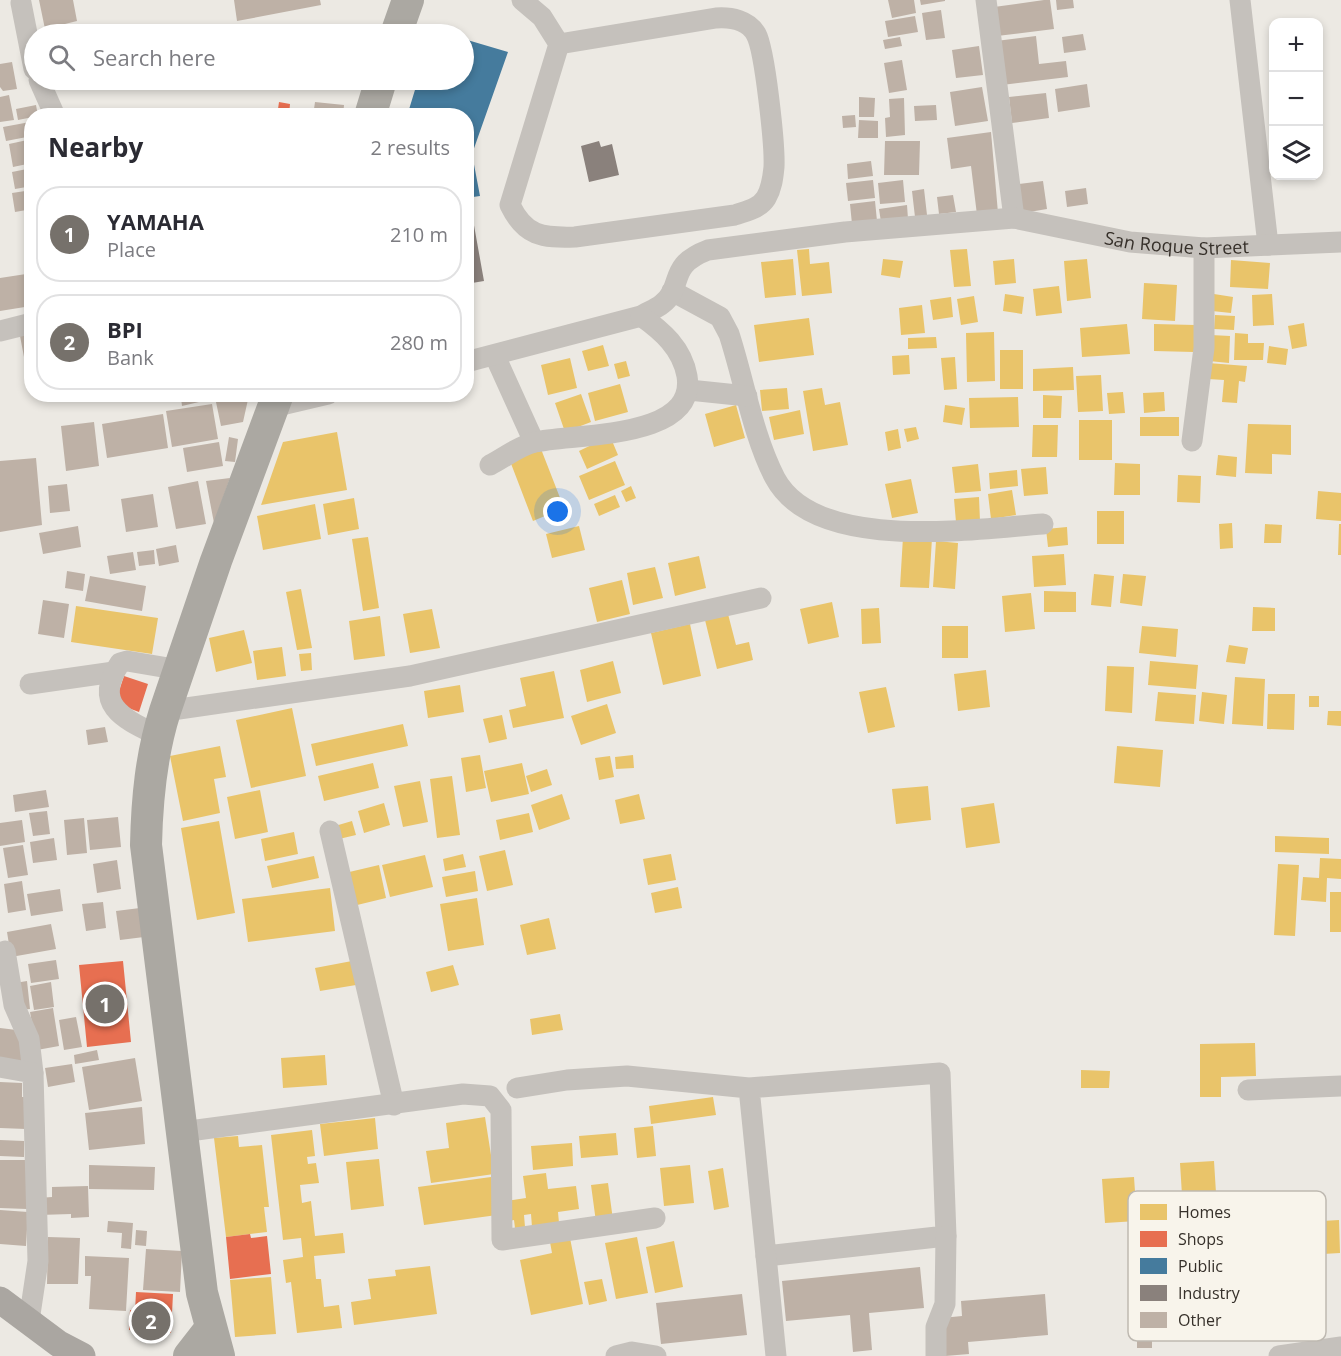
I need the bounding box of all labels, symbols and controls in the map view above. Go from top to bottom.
map controls [1269,18,1323,180]
button: + [1269,18,1323,72]
search box [24,24,474,90]
icon: search [45,41,78,74]
text: Search here [93,42,216,72]
button: − [1269,72,1323,126]
button: layers [1269,126,1323,180]
text: Nearby [48,129,143,165]
text: 2 results [370,134,450,161]
text: YAMAHA [107,206,204,236]
text: 1 [64,221,75,248]
text: 210 m [390,221,448,248]
street label: San Roque Street [1102,225,1249,260]
text: Place [107,236,156,263]
text: BPI [107,314,143,344]
text: 2 [64,329,75,356]
text: 280 m [390,329,448,356]
text: Bank [107,344,154,371]
your location [543,497,572,526]
pin: 1 [86,982,124,1026]
legend [1128,1191,1326,1341]
text: Homes [1178,1201,1231,1223]
text: Shops [1178,1228,1224,1250]
text: Public [1178,1255,1223,1277]
text: Industry [1178,1282,1241,1304]
pin: 2 [132,1298,170,1344]
text: Other [1178,1309,1222,1331]

